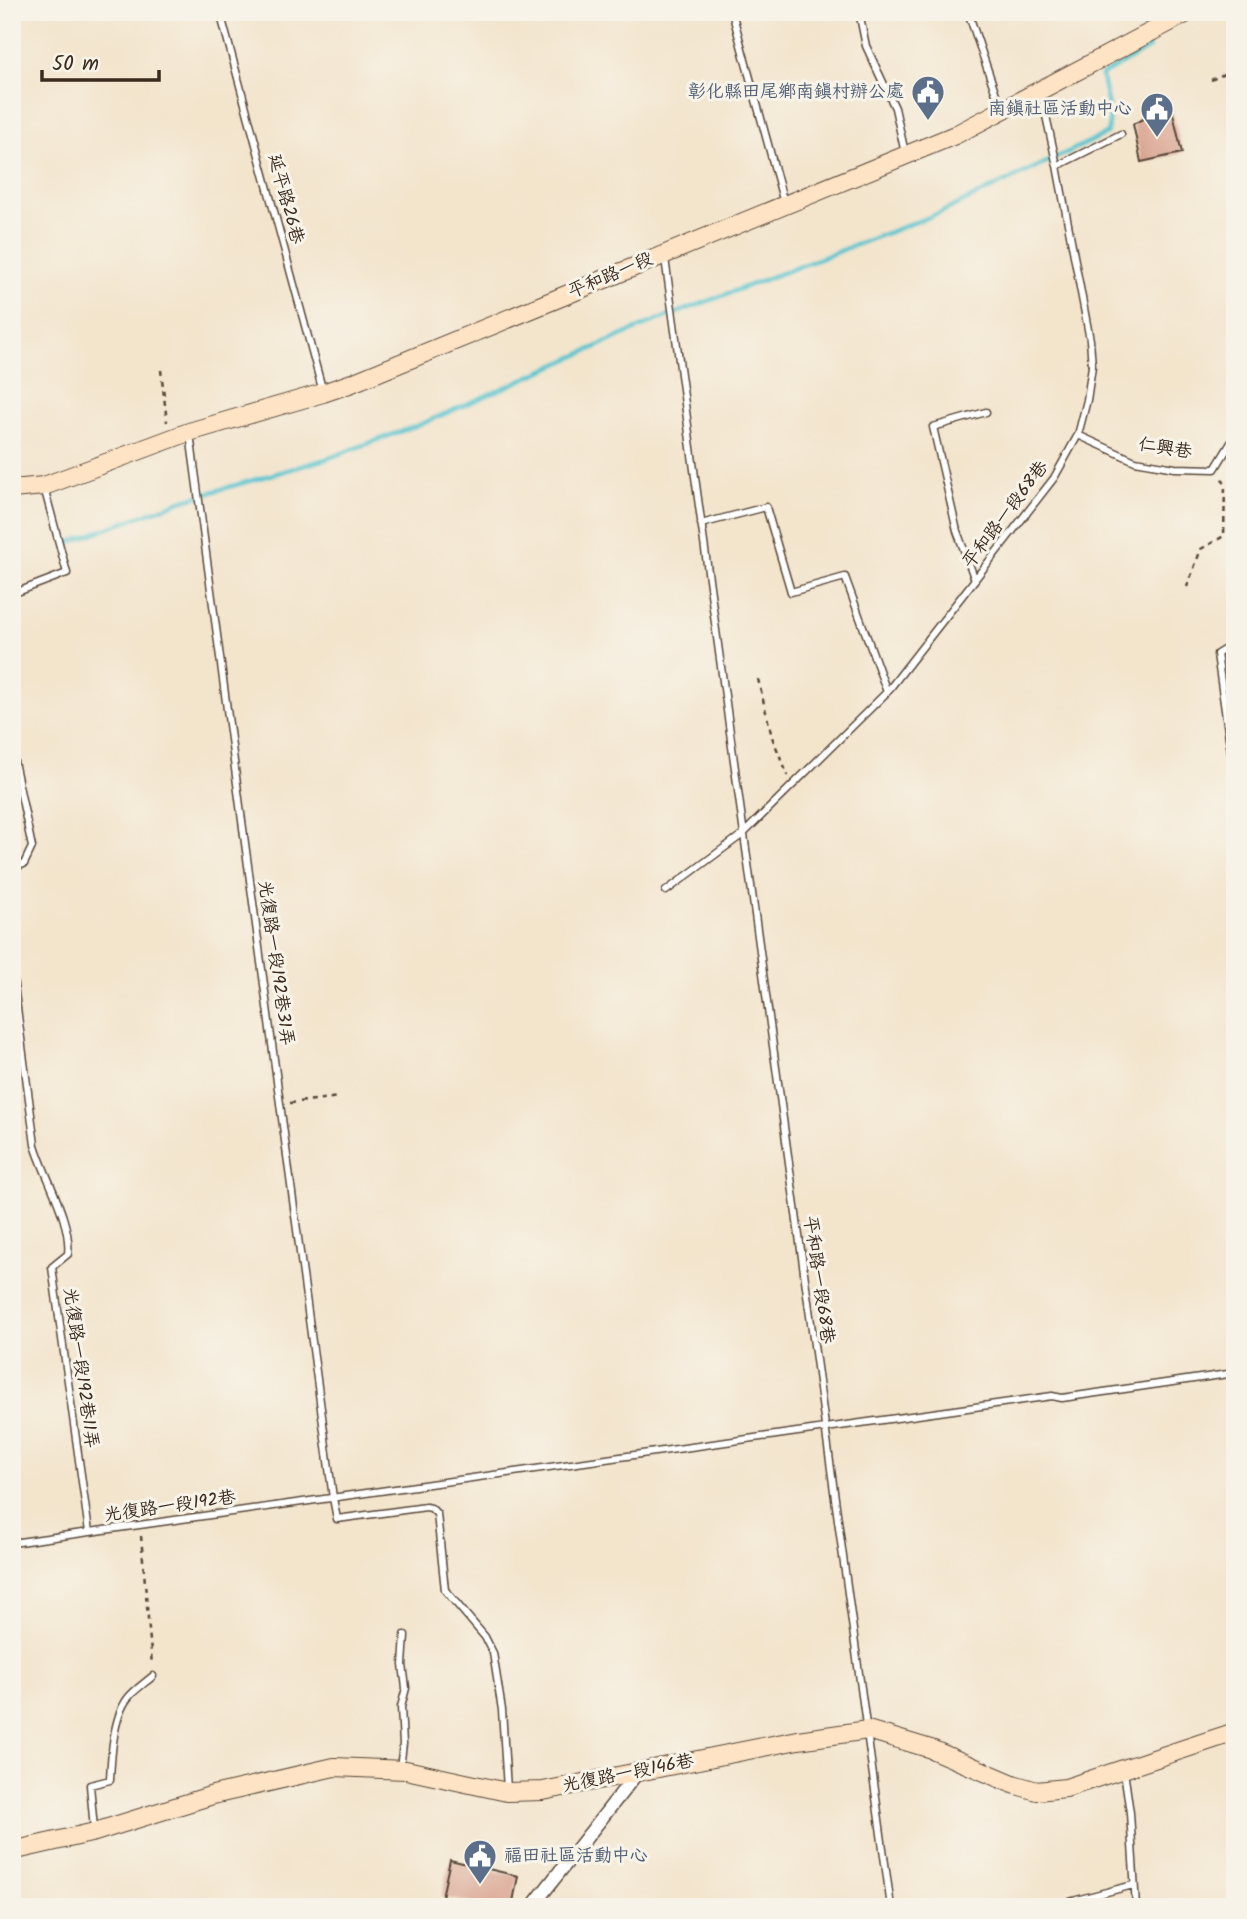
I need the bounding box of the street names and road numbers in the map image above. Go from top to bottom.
street label: 延平路26巷 [259,151,311,247]
street label: 平和路一段 [564,245,658,307]
street label: 仁興巷 [1136,430,1194,468]
street label: 平和路一段68巷 [956,455,1056,575]
street label: 光復路一段192巷31弄 [249,878,301,1048]
street label: 平和路一段68巷 [795,1214,841,1346]
street label: 光復路一段192巷11弄 [54,1286,106,1450]
street label: 光復路一段192巷 [102,1483,238,1531]
street label: 光復路一段146巷 [560,1747,696,1801]

